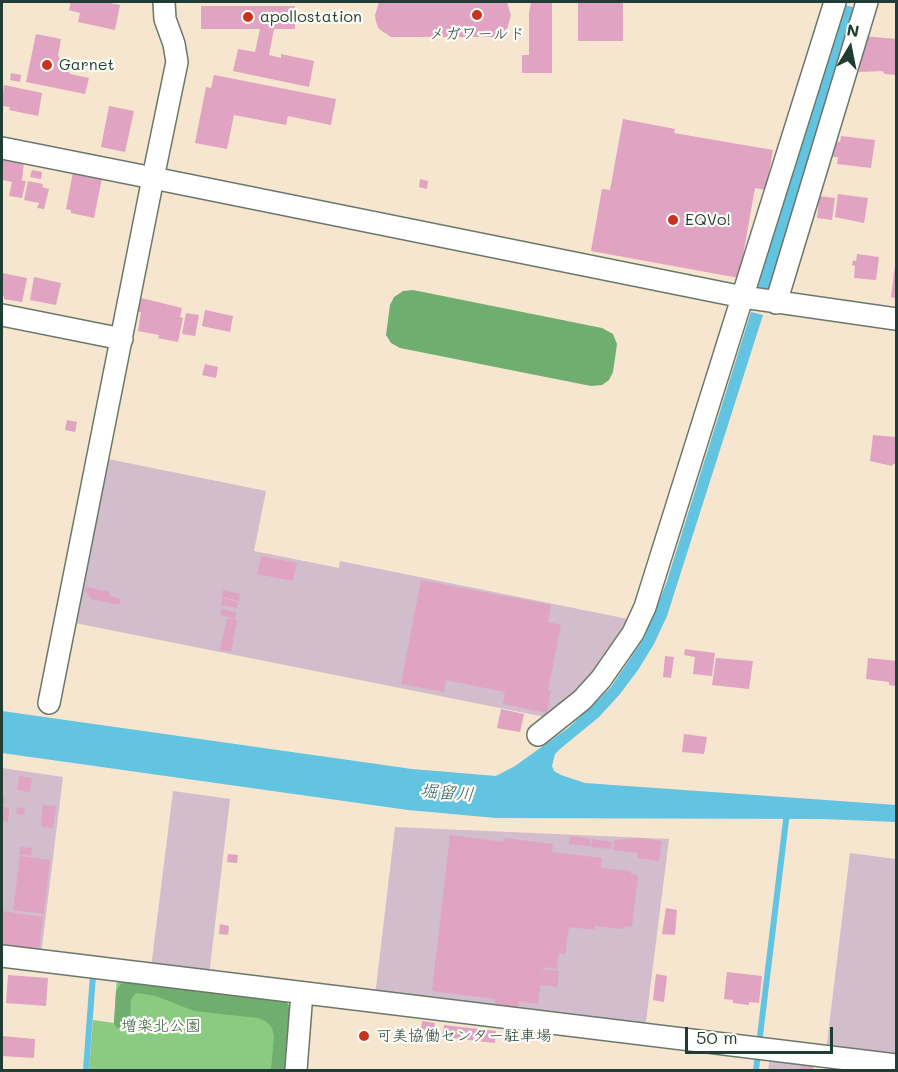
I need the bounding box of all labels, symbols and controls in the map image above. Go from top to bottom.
place label: apollostation [260,7,362,27]
marker: メガワールド [470,8,484,22]
marker: apollostation [241,10,255,24]
north arrow [820,18,880,78]
text: N [845,18,861,41]
place label: メガワールド [429,24,525,44]
place label: Garnet [59,55,115,75]
marker: Garnet [40,58,54,72]
place label: EQVo! [685,210,731,230]
marker: EQVo! [666,213,680,227]
water label: 堀留川 [419,780,475,806]
scale bar [688,1015,836,1053]
park label: 増楽北公園 [121,1016,201,1036]
text: 50 m [696,1025,738,1049]
place label: 可美協働センター駐車場 [376,1026,552,1046]
marker: 可美協働センター駐車場 [357,1029,371,1043]

